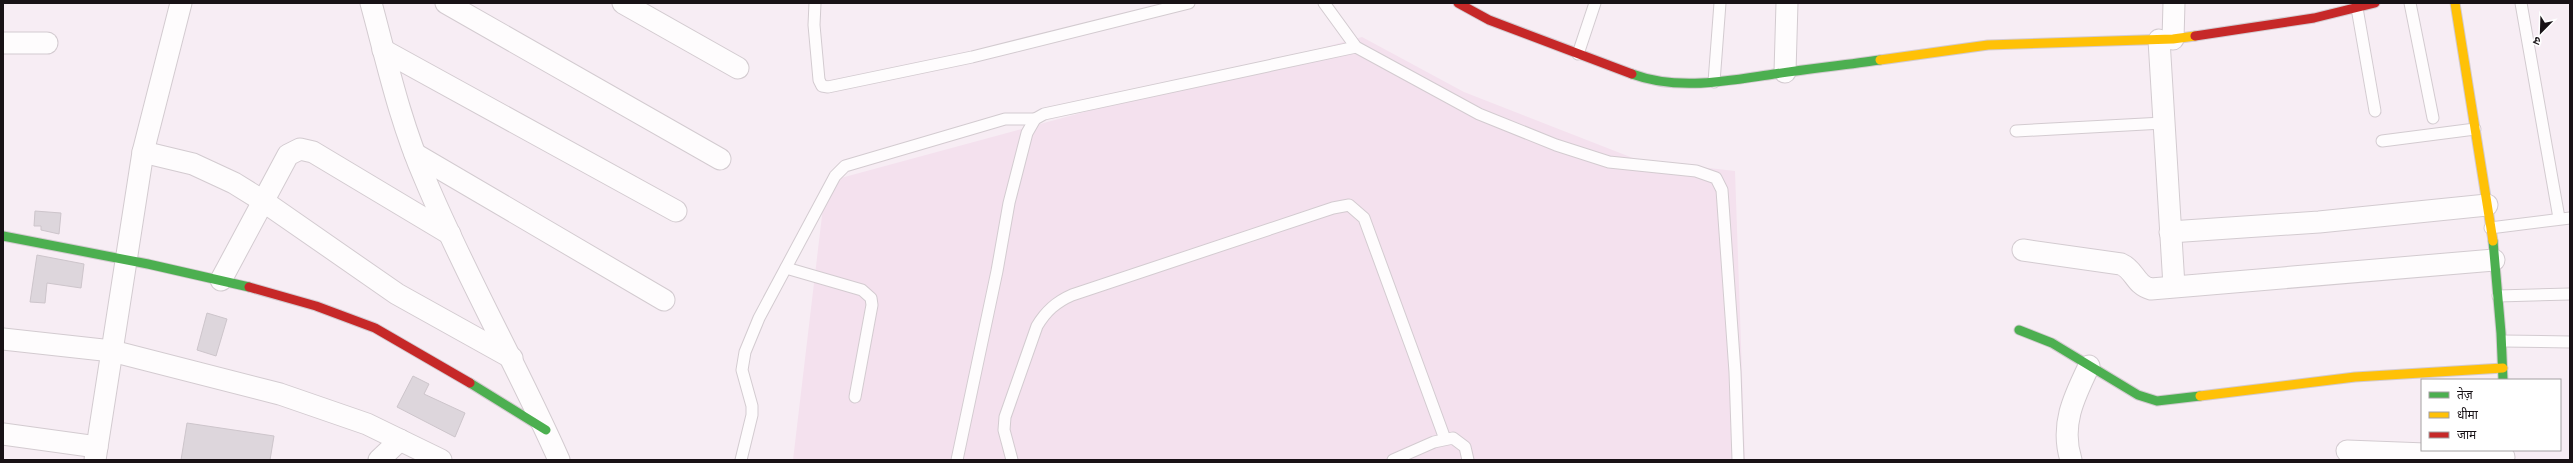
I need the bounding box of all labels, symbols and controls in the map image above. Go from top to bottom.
north arrow [2521,12,2561,52]
text: उ [2531,33,2543,48]
legend [2421,379,2561,451]
text: तेज़ [2457,387,2474,402]
text: धीमा [2457,407,2479,422]
text: जाम [2457,428,2477,442]

